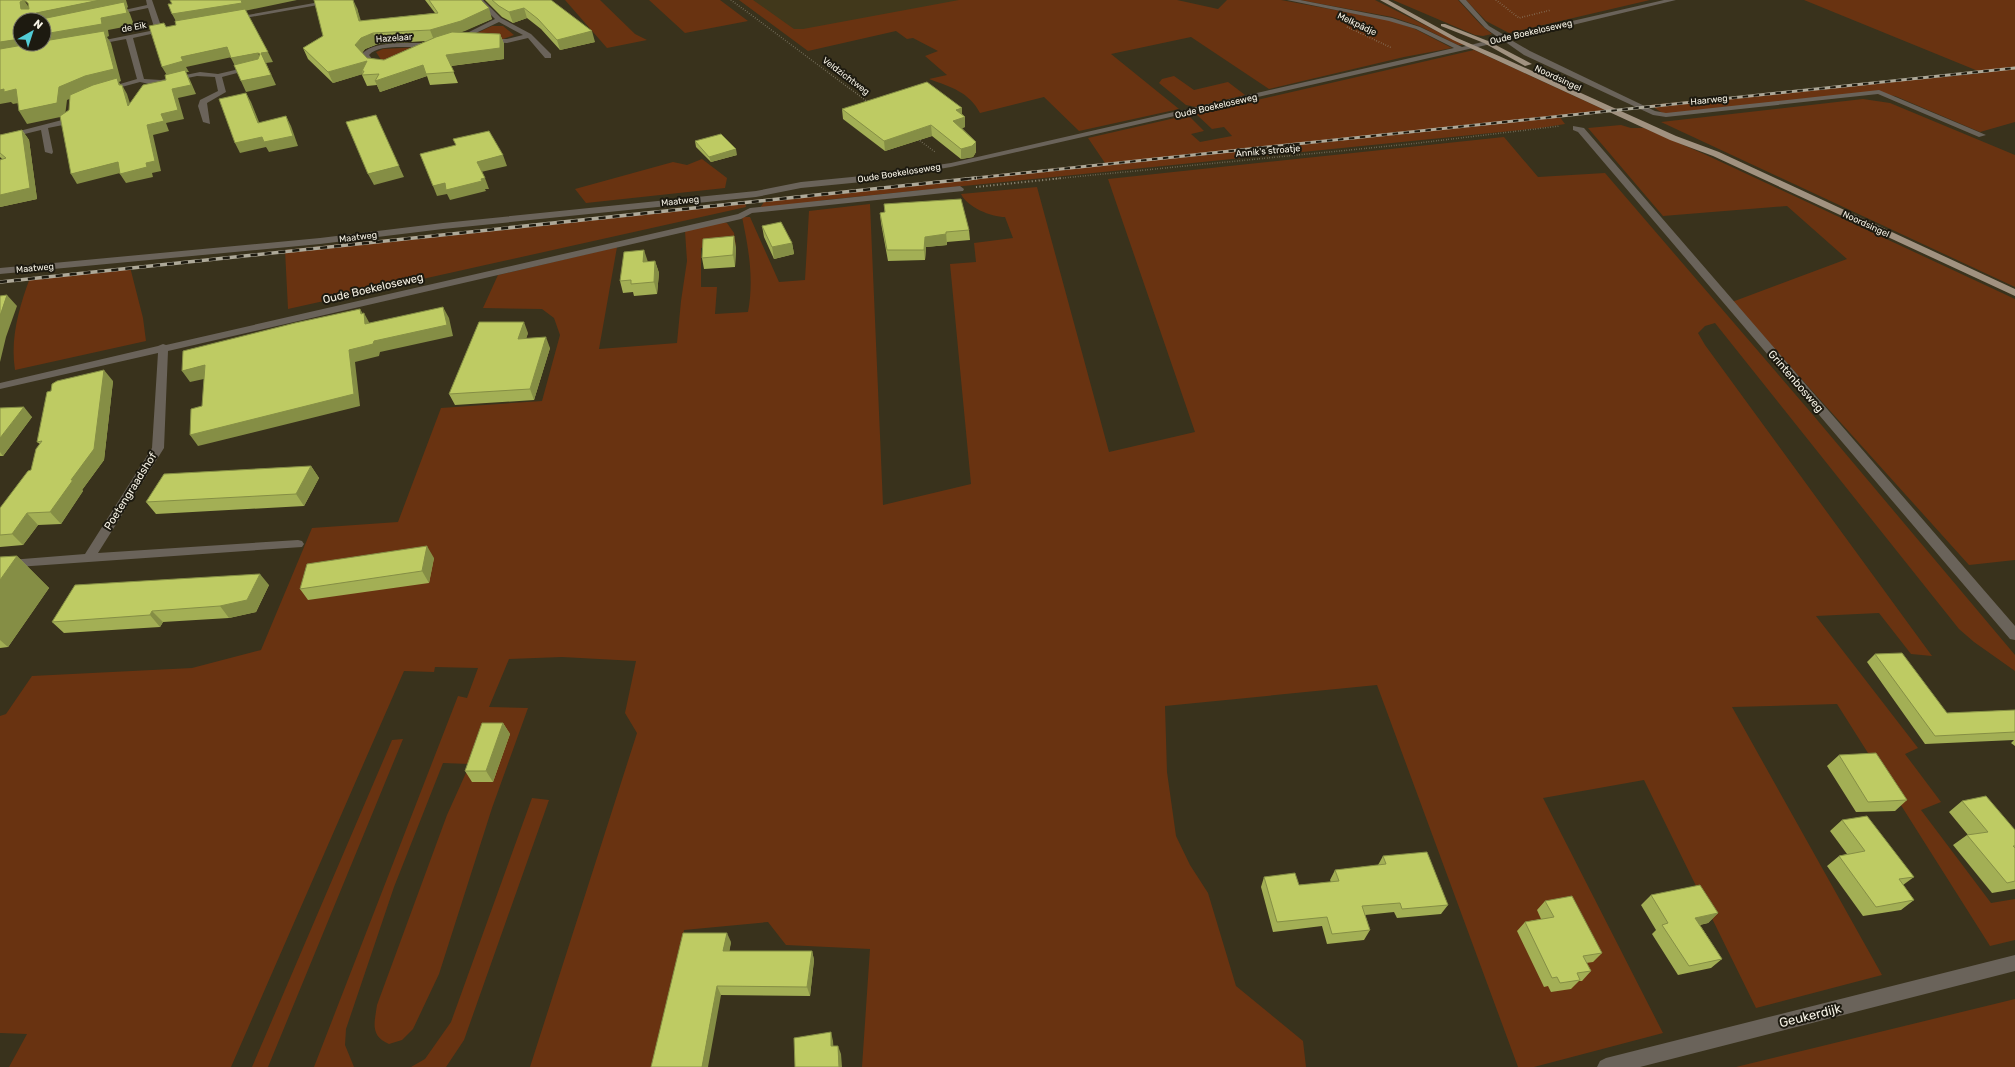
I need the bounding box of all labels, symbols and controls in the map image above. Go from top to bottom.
street label: Melkpâdje [1336,11,1378,37]
north arrow [12,12,52,52]
text: N [31,17,45,32]
street label: Oude Boekeloseweg [1489,18,1573,46]
street label: de Eik [121,20,148,34]
street label: Hazelaar [375,32,413,44]
street label: Veldzichtweg [821,55,871,97]
street label: Noordsingel [1533,63,1583,93]
street label: Oude Boekeloseweg [1174,92,1258,120]
street label: Haarweg [1690,93,1728,107]
street label: Annik's stroatje [1235,143,1301,159]
street label: Oude Boekeloseweg [857,161,941,185]
street label: Maatweg [661,194,699,208]
street label: Noordsingel [1841,209,1891,239]
street label: Maatweg [338,230,378,244]
street label: Maatweg [16,261,54,275]
street label: Oude Boekeloseweg [322,271,425,306]
street label: Grintenbosweg [1765,348,1826,415]
street label: Poetengraadshof [101,450,160,532]
street label: Geukerdijk [1778,1000,1843,1030]

